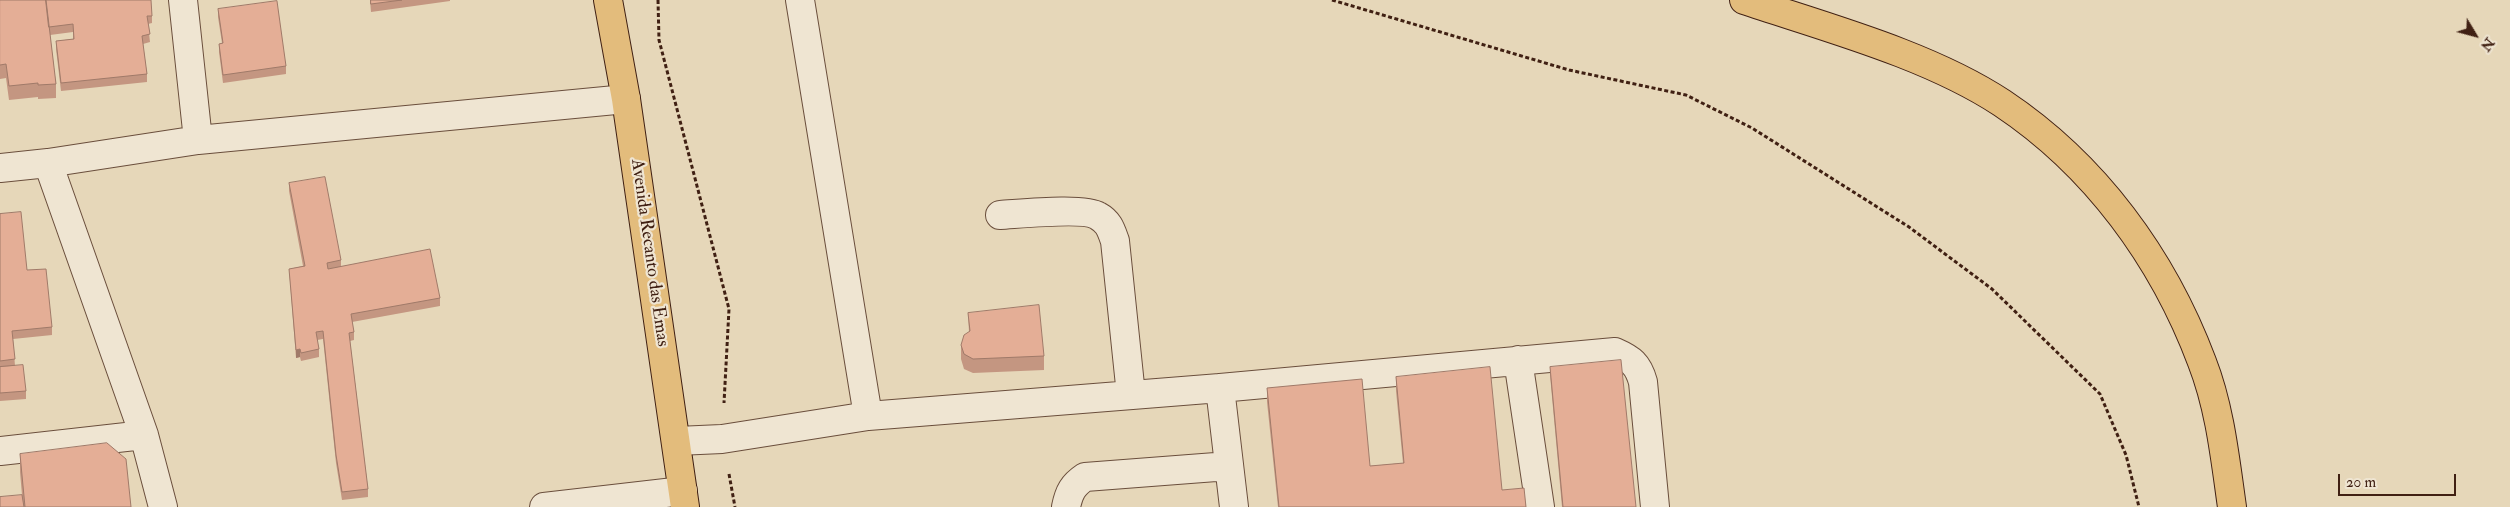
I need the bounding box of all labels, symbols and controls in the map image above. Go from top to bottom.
north arrow [2450,10,2500,60]
text: N [2477,34,2498,54]
street label: Avenida Recanto das Emas [625,158,673,348]
scale bar [2340,464,2458,496]
text: 20 m [2346,473,2376,492]

